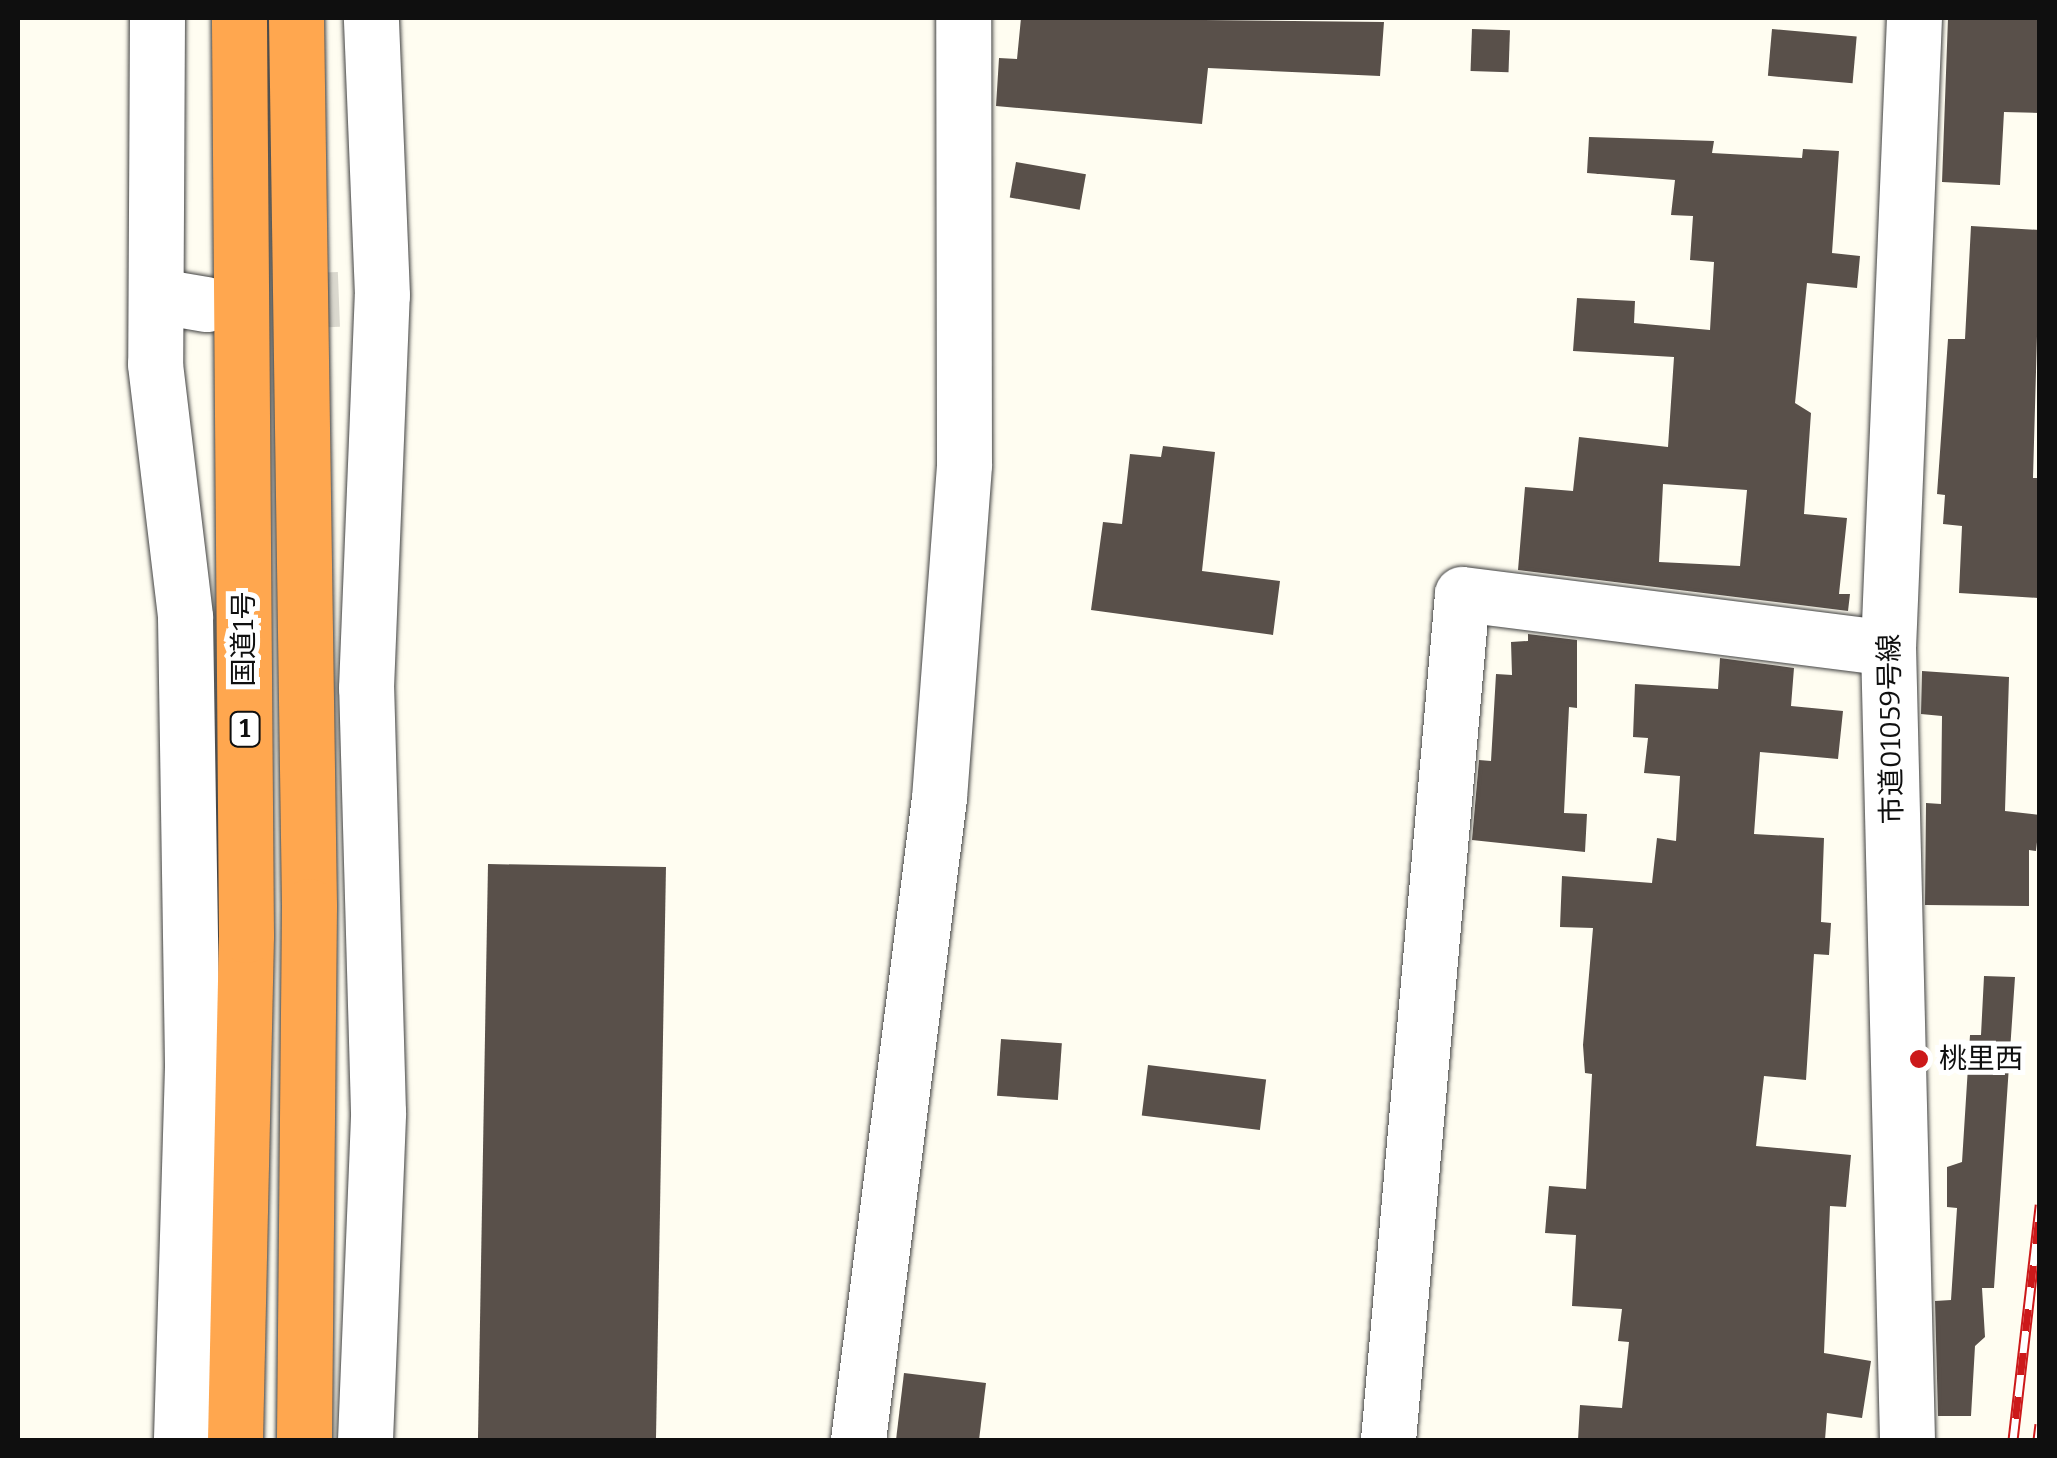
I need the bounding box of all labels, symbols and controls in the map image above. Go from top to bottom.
street label: 国道1号 [227,591,261,687]
street label: 市道01059号線 [1873,634,1909,824]
road number: 1 [228,709,262,749]
place label: 桃里西 [1939,1042,2023,1076]
marker: 桃里西 [1908,1048,1930,1070]

